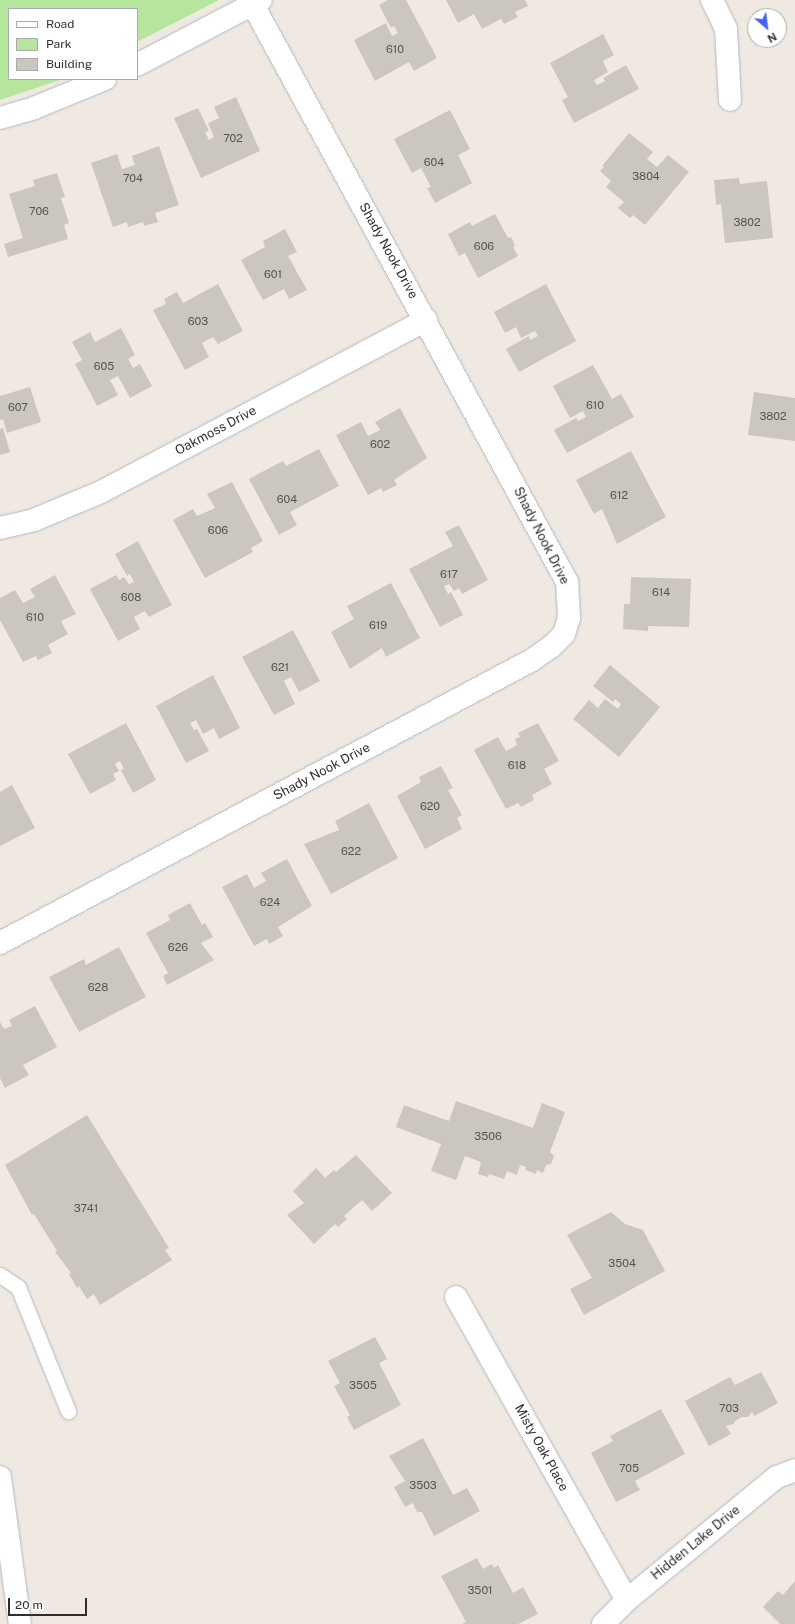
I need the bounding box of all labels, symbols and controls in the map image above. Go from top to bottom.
legend [8,8,138,80]
north arrow [747,8,787,48]
text: Road [46,17,74,31]
text: N [766,30,779,45]
text: Park [46,37,72,51]
house number: 610 [386,42,404,56]
text: Building [46,57,92,71]
house number: 702 [223,131,243,145]
house number: 604 [424,155,444,169]
house number: 3804 [632,169,660,183]
house number: 704 [123,171,143,185]
street label: Shady Nook Drive [355,200,421,302]
house number: 706 [29,204,49,218]
house number: 3802 [733,215,761,229]
house number: 606 [474,239,494,253]
house number: 601 [264,267,282,281]
house number: 603 [188,314,208,328]
house number: 605 [94,359,114,373]
house number: 610 [586,398,604,412]
house number: 607 [8,400,28,414]
street label: Oakmoss Drive [173,403,259,459]
house number: 3802 [759,409,787,423]
house number: 602 [370,437,390,451]
street label: Shady Nook Drive [510,485,572,587]
house number: 612 [610,488,628,502]
house number: 604 [277,492,297,506]
house number: 606 [208,523,228,537]
house number: 617 [440,567,458,581]
house number: 614 [652,585,670,599]
house number: 608 [121,590,141,604]
house number: 610 [26,610,44,624]
house number: 619 [369,618,387,632]
house number: 621 [271,660,289,674]
street label: Shady Nook Drive [271,740,373,804]
house number: 618 [508,758,526,772]
house number: 620 [420,799,440,813]
house number: 622 [341,844,361,858]
house number: 624 [260,895,280,909]
house number: 626 [168,940,188,954]
house number: 628 [88,980,108,994]
house number: 3506 [474,1129,502,1143]
house number: 3741 [74,1201,98,1215]
house number: 3504 [608,1256,636,1270]
house number: 3505 [349,1378,377,1392]
house number: 703 [719,1401,739,1415]
street label: Misty Oak Place [511,1402,571,1494]
house number: 705 [619,1461,639,1475]
house number: 3503 [409,1478,437,1492]
street label: Hidden Lake Drive [648,1502,744,1584]
house number: 3501 [467,1583,493,1597]
scale bar [10,1590,89,1616]
text: 20 m [15,1598,43,1612]

